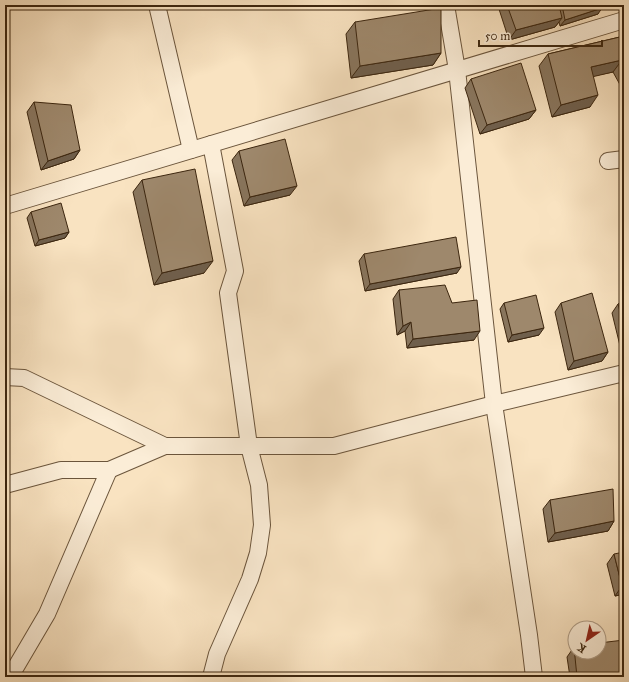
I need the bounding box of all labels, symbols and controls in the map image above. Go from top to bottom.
scale bar [479,22,602,48]
text: 50 m [485,29,510,43]
north arrow [567,620,607,660]
text: K [574,640,589,655]

